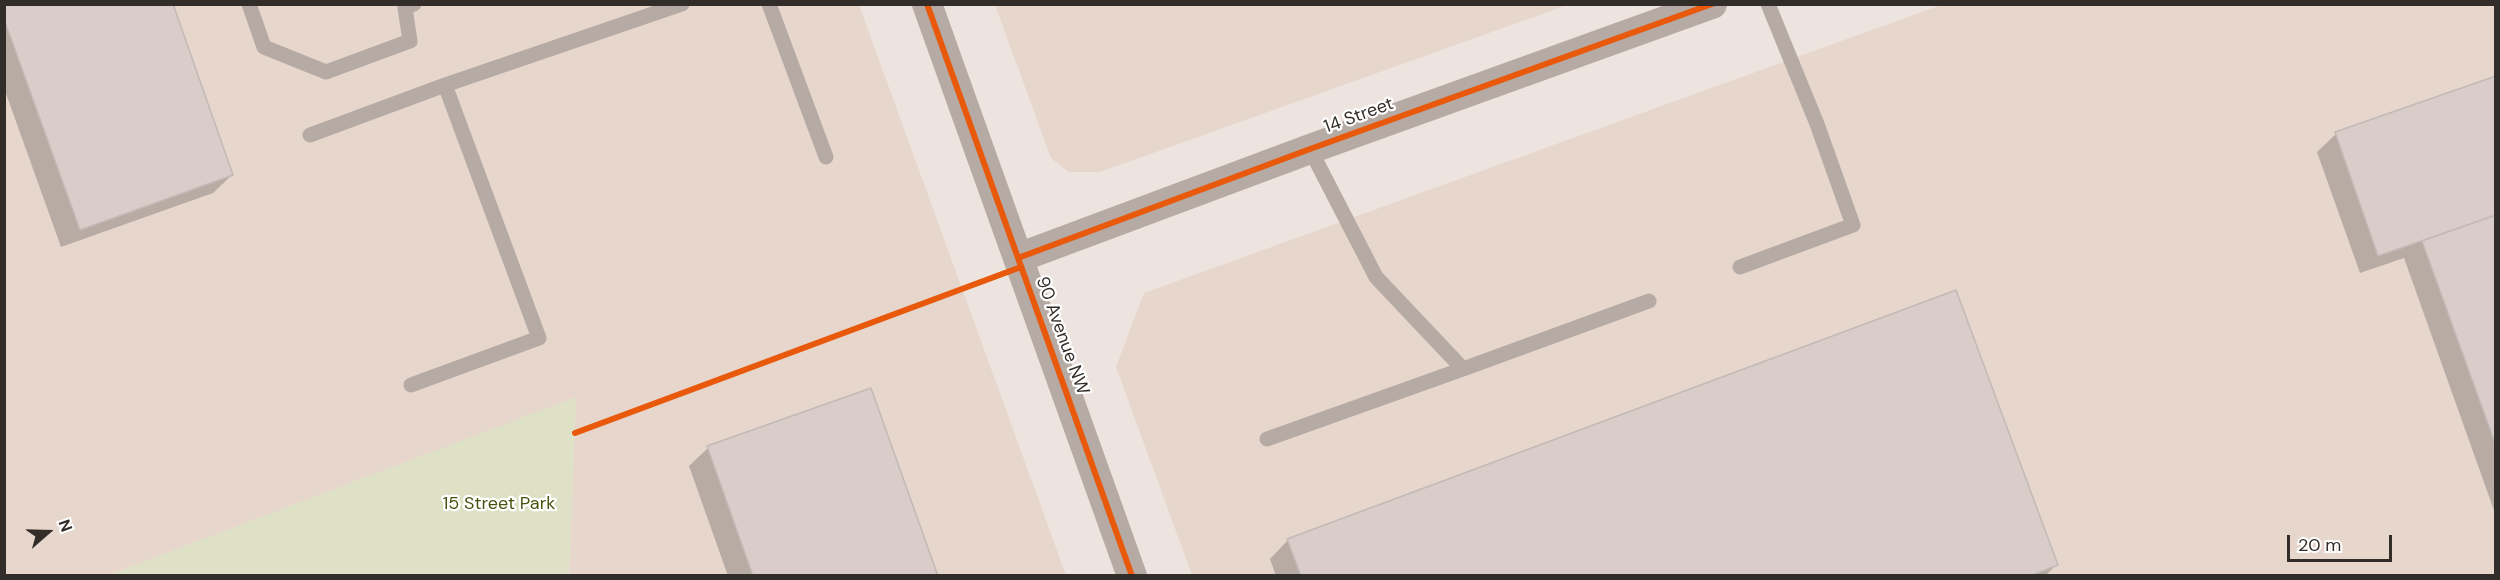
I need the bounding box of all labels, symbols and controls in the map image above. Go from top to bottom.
street label: 14 Street [1321,93,1397,139]
street label: 90 Avenue NW [1031,274,1093,398]
park label: 15 Street Park [443,493,555,515]
north arrow [18,502,78,562]
text: N [54,517,77,535]
scale bar [2290,523,2395,561]
text: 20 m [2298,533,2341,557]

